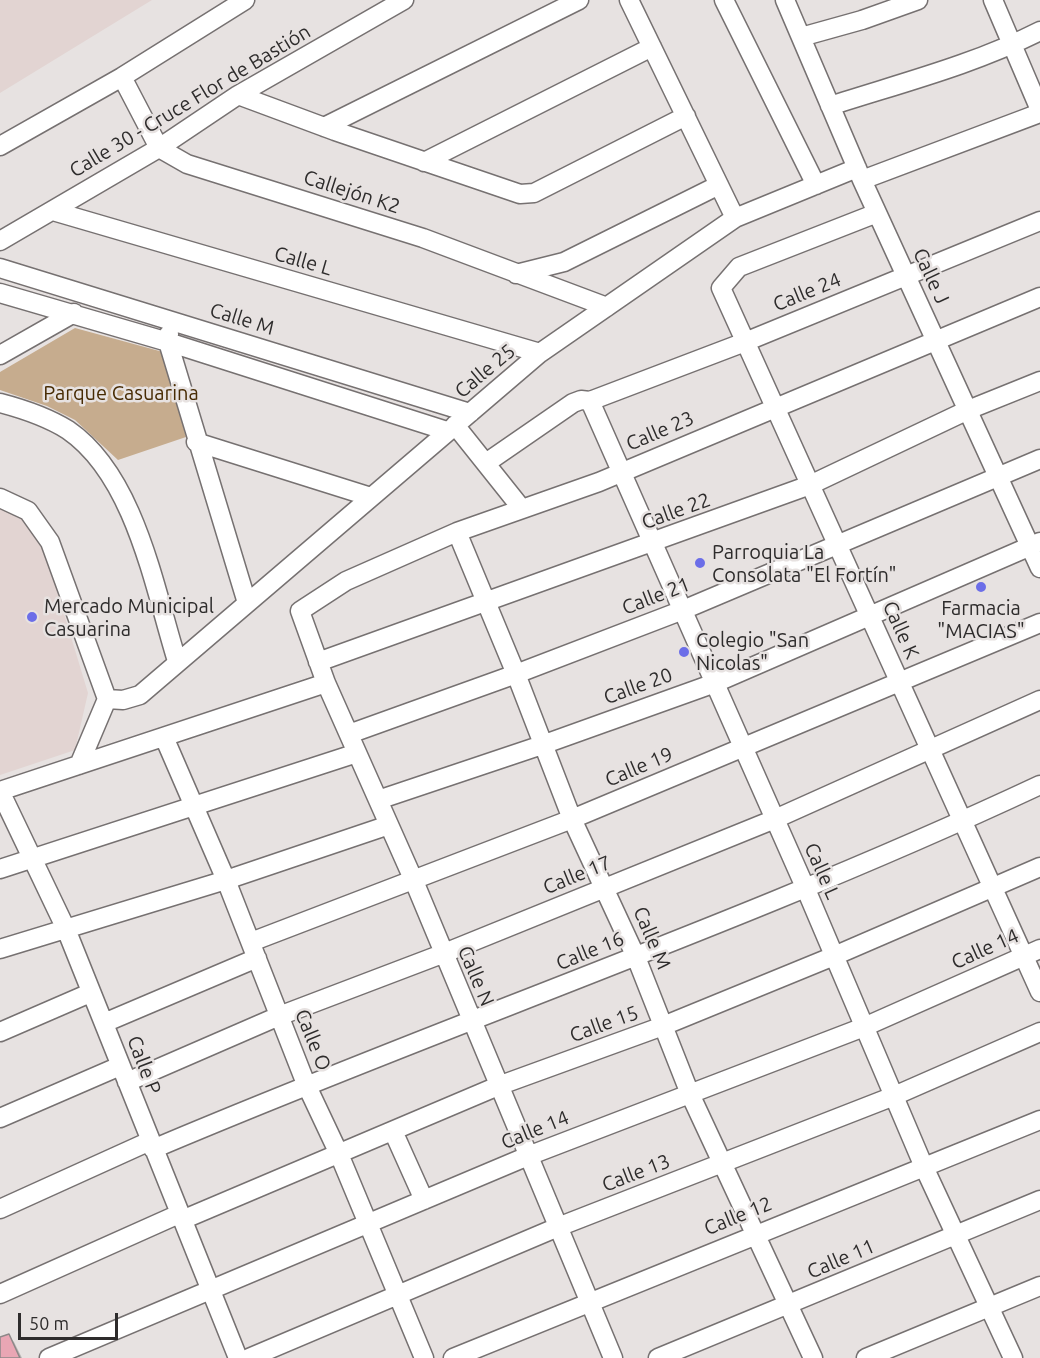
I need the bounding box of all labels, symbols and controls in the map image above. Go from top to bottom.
street label: Calle 30 - Cruce Flor de Bastión [65,19,315,183]
street label: Callejón K2 [301,165,403,219]
street label: Calle L [271,241,335,281]
street label: Calle J [908,244,954,308]
street label: Calle 24 [769,268,845,316]
street label: Calle M [207,298,277,340]
street label: Calle 25 [450,339,520,403]
park label: Parque Casuarina [43,381,199,405]
street label: Calle 23 [623,406,697,456]
street label: Calle 22 [638,488,714,534]
place label: Parroquia La Consolata "El Fortín" [712,540,897,587]
marker: Parroquia La Consolata "El Fortín" [693,556,707,570]
street label: Calle 21 [618,572,694,620]
marker: Farmacia "MACIAS" [974,580,988,594]
place label: Mercado Municipal Casuarina [44,594,214,641]
place label: Farmacia "MACIAS" [937,596,1025,643]
street label: Calle K [878,597,924,663]
marker: Mercado Municipal Casuarina [25,610,39,624]
place label: Colegio "San Nicolas" [696,628,809,675]
marker: Colegio "San Nicolas" [677,645,691,659]
street label: Calle 20 [600,663,676,709]
street label: Calle 19 [602,742,676,792]
street label: Calle L [799,839,845,903]
street label: Calle 17 [539,851,615,899]
street label: Calle M [628,903,676,973]
street label: Calle 14 [948,924,1022,974]
street label: Calle 16 [552,927,628,975]
street label: Calle N [453,942,499,1010]
street label: Calle 15 [566,1001,642,1047]
street label: Calle O [290,1006,336,1074]
street label: Calle P [122,1032,166,1098]
street label: Calle 14 [497,1106,573,1154]
street label: Calle 13 [598,1149,674,1197]
street label: Calle 12 [700,1192,776,1240]
street label: Calle 11 [804,1234,878,1284]
scale bar [21,1301,122,1339]
text: 50 m [29,1313,69,1333]

